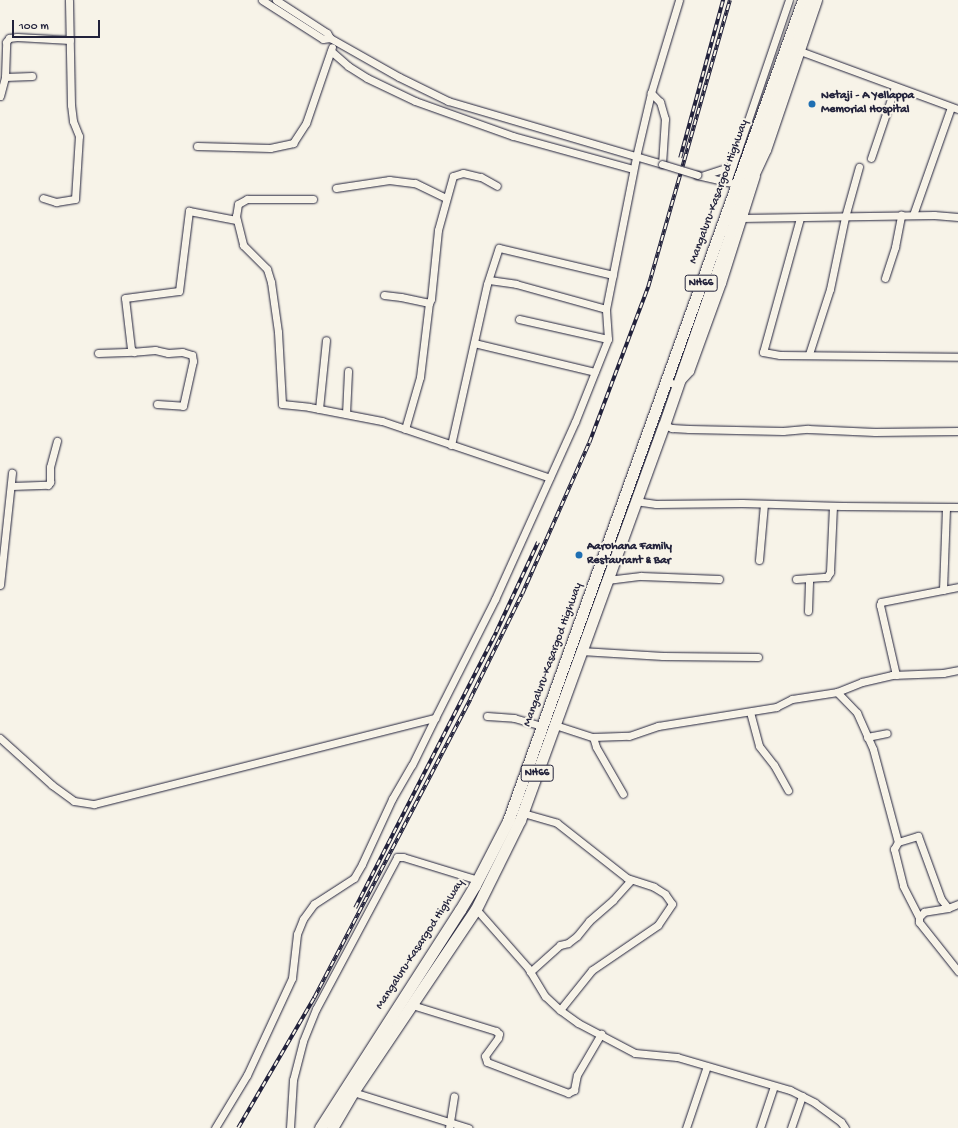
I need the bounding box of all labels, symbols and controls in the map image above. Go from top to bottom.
scale bar [14,12,102,38]
text: 100 m [19,20,49,34]
place label: Netaji - A Yellappa Memorial Hospital [821,90,914,118]
marker: Netaji - A Yellappa Memorial Hospital [806,98,818,110]
street label: Mangaluru-Kasargod Highway [687,118,753,266]
road number: NH66 [684,274,718,292]
place label: Aarohana Family Restaurant & Bar [587,541,672,569]
marker: Aarohana Family Restaurant & Bar [574,550,584,560]
street label: Mangaluru-Kasargod Highway [521,581,587,729]
road number: NH66 [520,764,554,782]
street label: Mangaluru-Kasargod Highway [374,877,468,1013]

